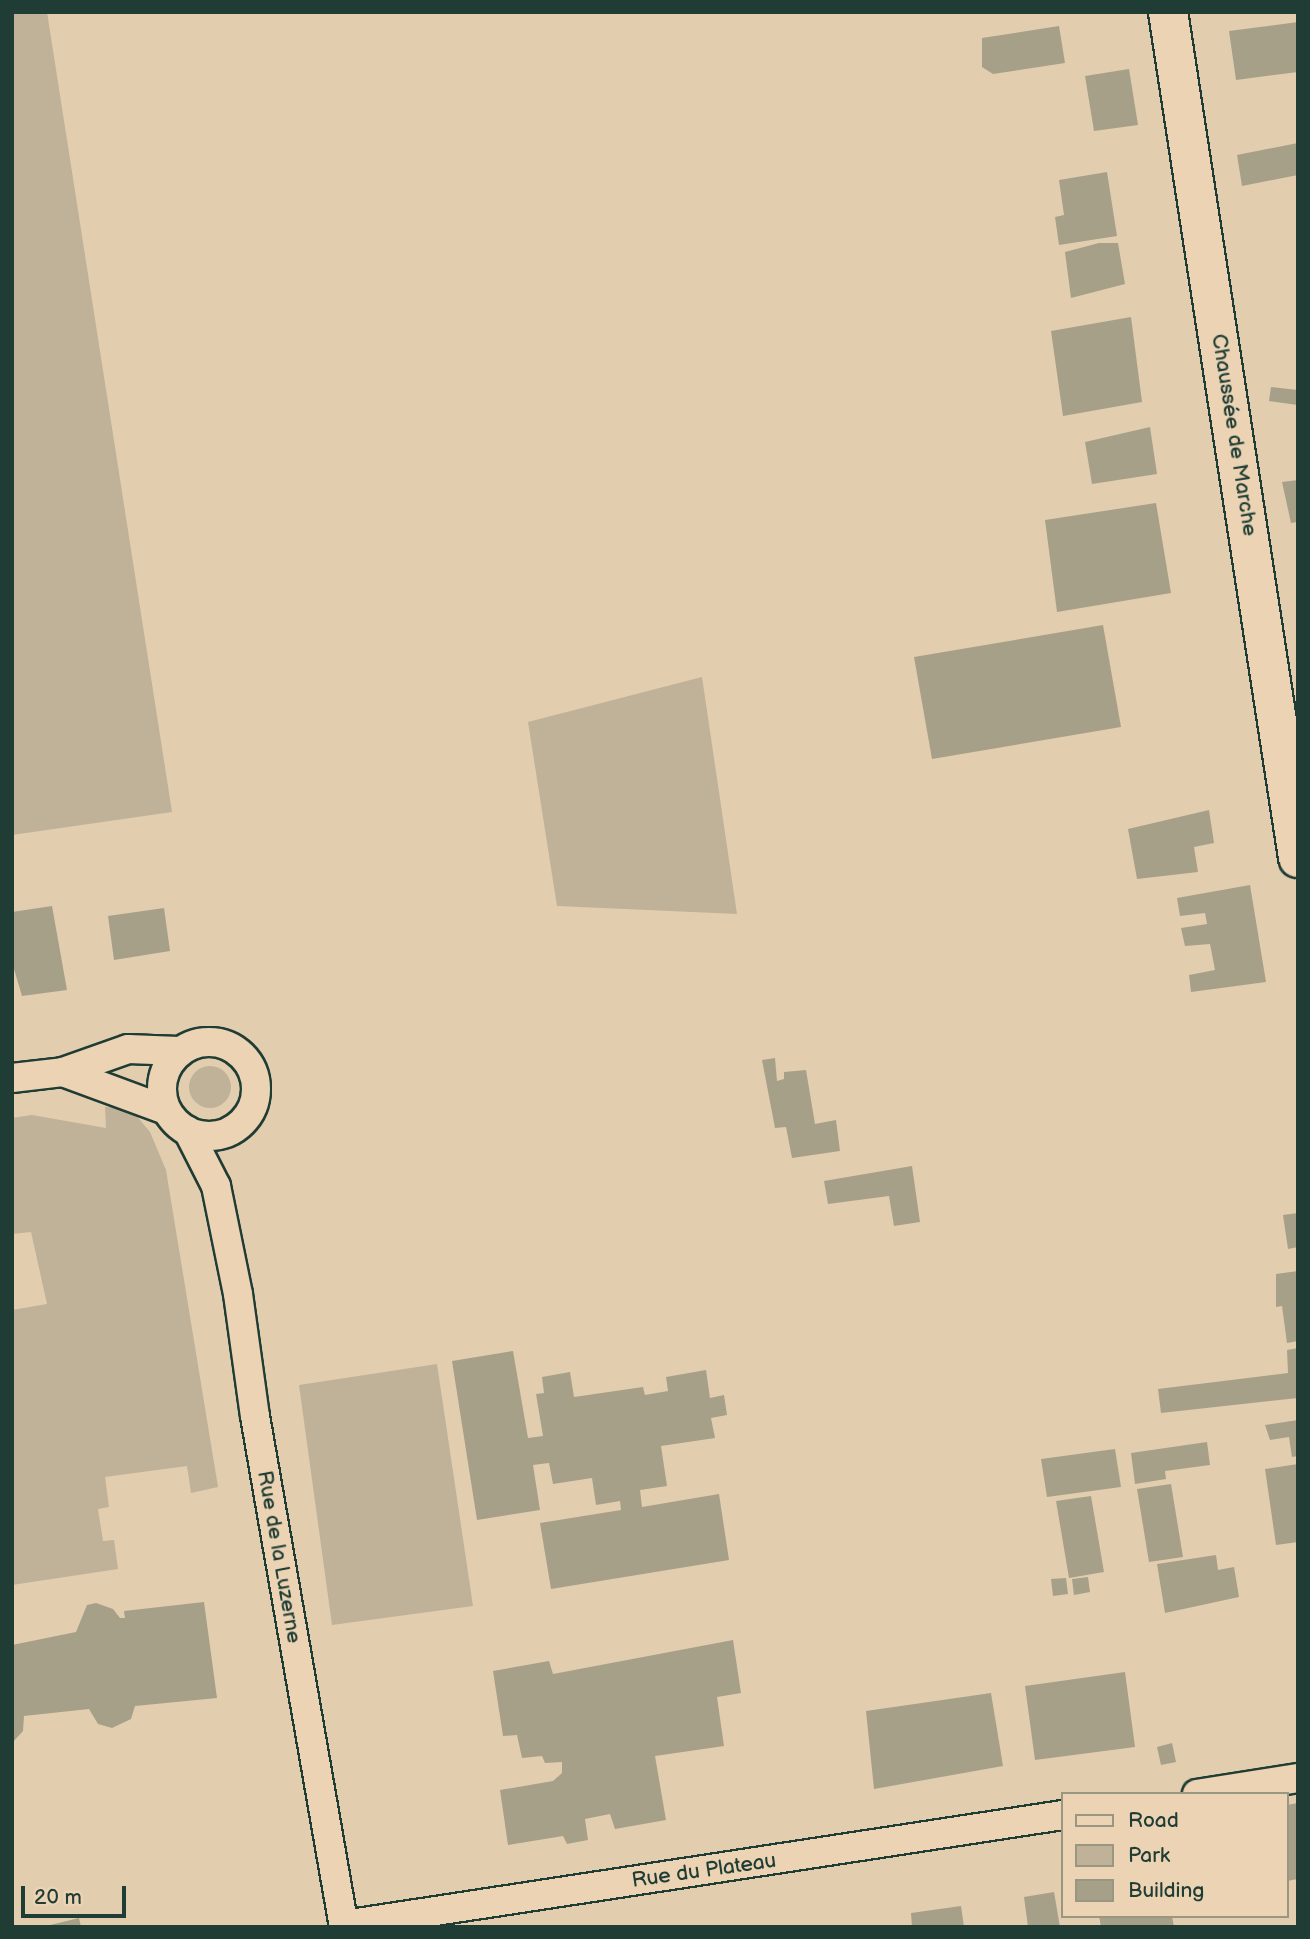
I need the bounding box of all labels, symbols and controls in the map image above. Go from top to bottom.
street label: Chaussée de Marche [1206,332,1262,538]
street label: Rue de la Luzerne [251,1469,307,1645]
legend [1062,1792,1289,1918]
text: Road [1128,1808,1179,1833]
text: Park [1128,1843,1170,1868]
street label: Rue du Plateau [630,1848,778,1894]
scale bar [24,1872,130,1916]
text: Building [1128,1878,1204,1903]
text: 20 m [34,1885,82,1910]

